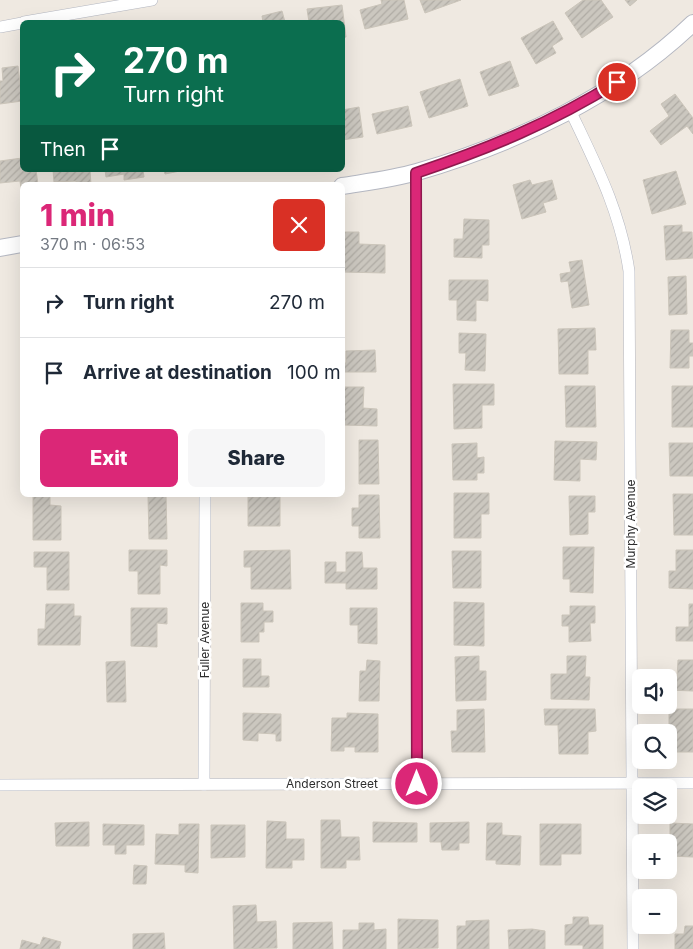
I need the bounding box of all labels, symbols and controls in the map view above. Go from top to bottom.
text: 270 m [123,39,229,81]
icon: right [40,40,105,105]
pin [596,61,638,103]
icon: arrive [603,68,631,96]
text: Turn right [123,81,224,107]
icon: arrive [96,135,124,163]
text: Then [40,138,86,161]
text: 1 min [40,197,115,233]
button: close [273,199,325,251]
text: 370 m · 06:53 [40,234,145,254]
icon: right [40,289,68,317]
text: Turn right [83,291,174,314]
text: 270 m [269,291,325,314]
icon: arrive [40,359,68,387]
text: Arrive at destination [83,361,272,384]
text: 100 m [287,361,341,384]
button: Exit [40,429,178,487]
button: Share [188,429,325,487]
street label: Murphy Avenue [623,479,638,569]
street label: Fuller Avenue [197,602,212,678]
map controls [632,669,677,934]
button: sound [632,669,677,714]
button: search [632,724,677,769]
position arrow [390,757,442,809]
street label: Anderson Street [286,776,378,791]
button: layers [632,779,677,824]
button: + [632,834,677,879]
button: − [632,889,677,934]

